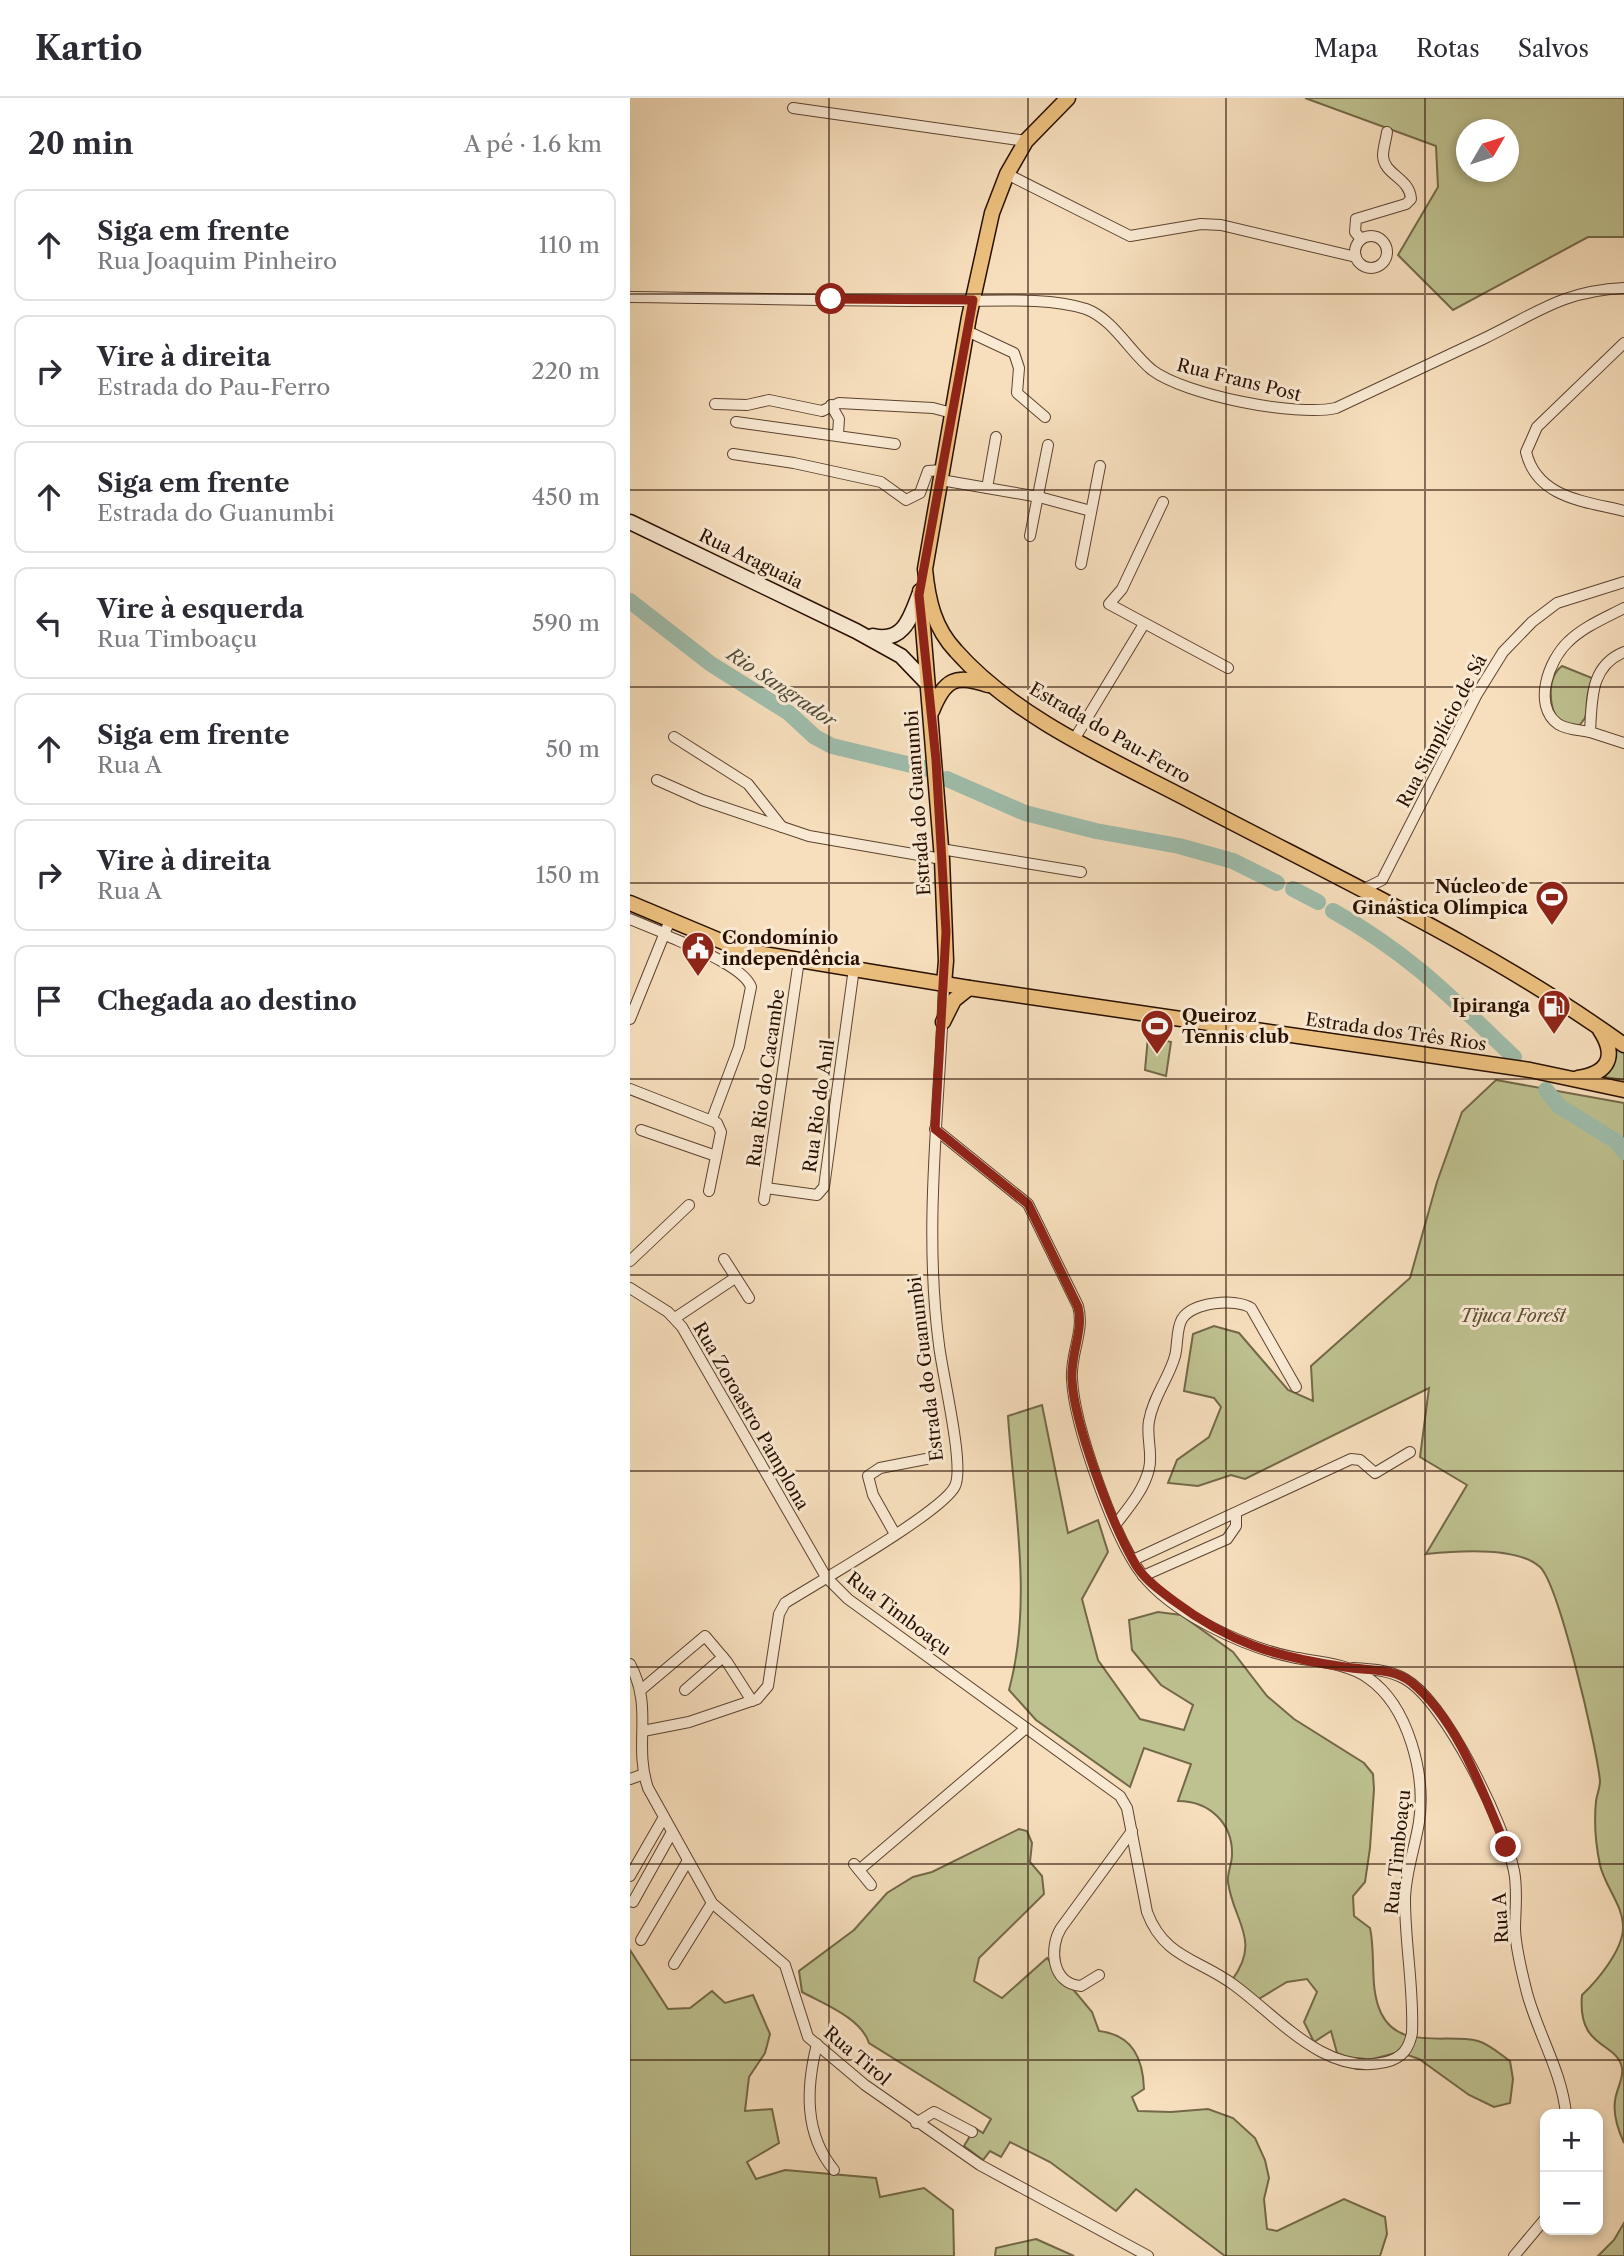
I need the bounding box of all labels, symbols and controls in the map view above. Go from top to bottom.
text: Kartio [35,28,143,69]
text: Mapa [1314,34,1378,63]
text: Rotas [1416,34,1480,63]
text: Salvos [1518,34,1589,63]
north arrow [1456,119,1519,182]
text: 20 min [28,125,134,162]
text: A pé · 1.6 km [464,130,602,158]
text: Siga em frente [97,215,290,247]
icon: ahead [30,226,68,264]
text: 110 m [539,231,600,259]
text: Rua Joaquim Pinheiro [97,247,337,275]
route start [815,283,846,314]
text: Vire à direita [97,341,271,373]
icon: right [30,352,68,390]
street label: Rua Frans Post [1175,354,1304,406]
text: 220 m [531,357,600,385]
text: Estrada do Pau-Ferro [97,373,330,401]
text: Siga em frente [97,467,290,499]
icon: ahead [30,478,68,516]
text: 450 m [532,483,600,511]
text: Estrada do Guanumbi [97,499,335,527]
street label: Rua Araguaia [695,524,807,594]
text: Vire à esquerda [97,593,304,625]
icon: left [30,604,68,642]
text: 590 m [532,609,600,637]
text: Rua Timboaçu [97,625,257,653]
water label: Rio Sangrador [721,641,842,733]
street label: Rua Simplício de Sá [1392,650,1492,811]
street label: Estrada do Pau-Ferro [1025,678,1195,788]
street label: Estrada do Guanumbi [901,709,935,896]
text: Siga em frente [97,719,290,751]
icon: ahead [30,730,68,768]
text: 50 m [545,735,600,763]
text: Rua A [97,751,162,779]
text: Vire à direita [97,845,271,877]
icon: right [30,856,68,894]
text: 150 m [536,861,600,889]
place label: Núcleo de Ginástica Olímpica [1352,876,1529,919]
text: Rua A [97,877,162,905]
sports icon: Núcleo de Ginástica Olímpica [1533,878,1571,927]
place label: Condomínio independência [722,927,861,970]
public building icon: Condomínio independência [679,929,717,978]
icon: arrive [30,982,68,1020]
text: Chegada ao destino [97,985,357,1017]
fuel station icon: Ipiranga [1535,987,1573,1036]
street label: Rua Rio do Cacambe [743,988,789,1168]
place label: Ipiranga [1452,995,1531,1017]
place label: Queiroz Tennis club [1182,1005,1289,1048]
sports icon: Queiroz Tennis club [1138,1007,1176,1056]
street label: Estrada dos Três Rios [1304,1008,1488,1056]
street label: Rua Rio do Anil [799,1038,839,1174]
street label: Estrada do Guanumbi [904,1275,948,1463]
park label: Tijuca Forest [1460,1305,1567,1327]
street label: Rua Zoroastro Pamplona [688,1318,814,1514]
street label: Rua Timboaçu [842,1567,956,1661]
street label: Rua Timboaçu [1381,1788,1415,1916]
route end [1490,1831,1521,1862]
street label: Rua A [1489,1891,1513,1944]
street label: Rua Tirol [819,2022,895,2090]
map controls [1540,2109,1603,2235]
button: + [1540,2109,1603,2172]
button: − [1540,2172,1603,2235]

